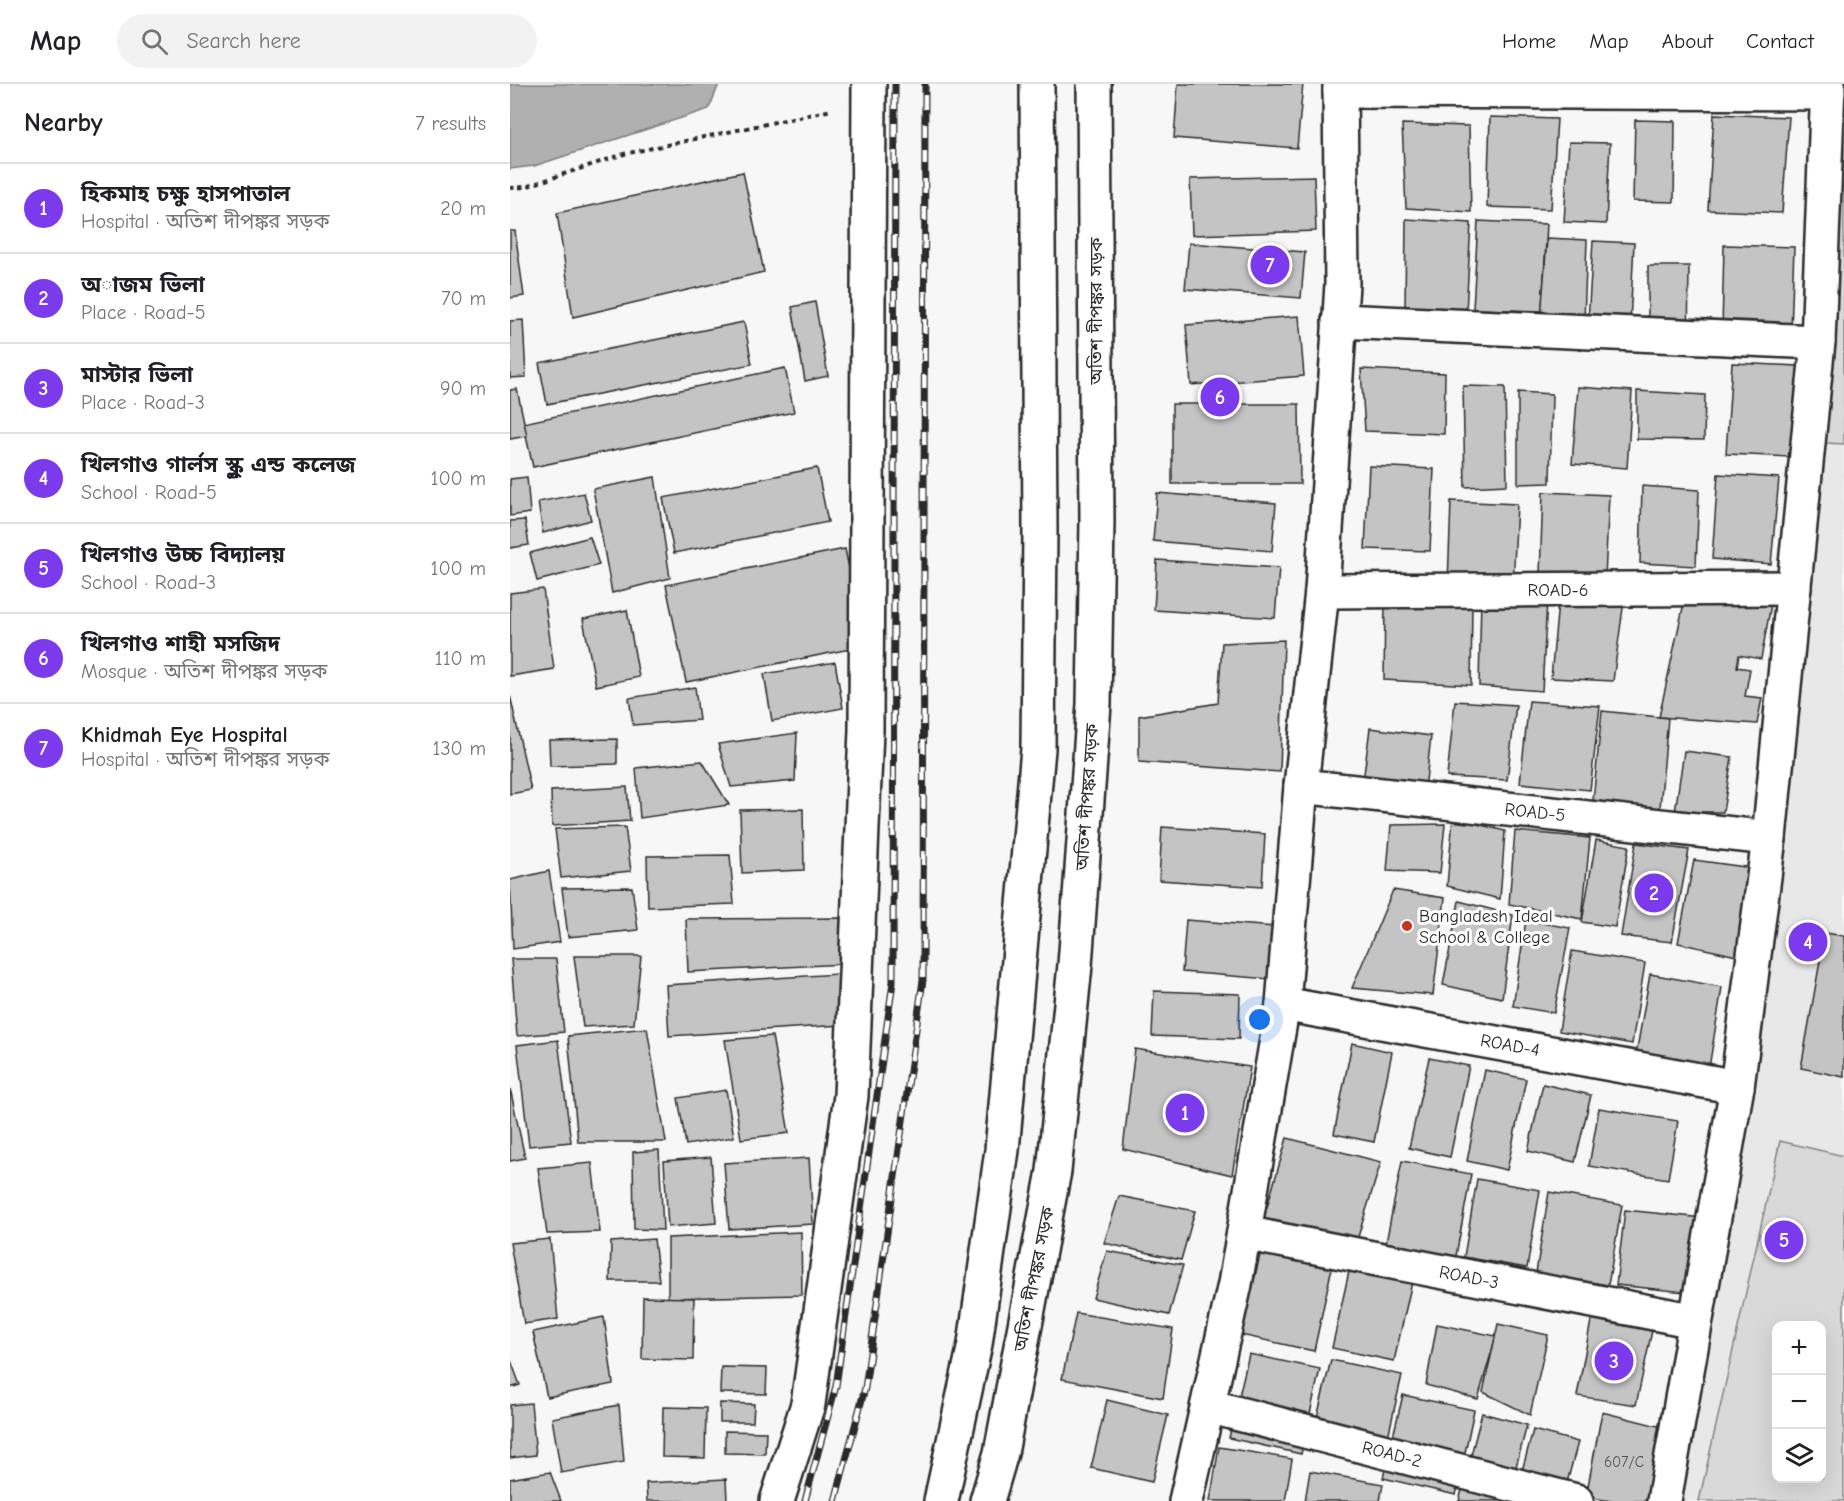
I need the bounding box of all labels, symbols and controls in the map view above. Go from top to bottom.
search box [117,14,537,68]
text: Map [30,25,81,57]
icon: search [138,25,171,58]
text: Search here [186,28,301,54]
text: Home [1502,29,1556,53]
text: Map [1589,29,1629,53]
text: About [1662,29,1713,53]
text: Contact [1746,29,1814,53]
text: Nearby [24,108,103,138]
text: 7 results [415,112,486,135]
text: হিকমাহ চক্ষু হাসপাতাল [81,181,290,207]
text: 1 [40,197,47,220]
text: 20 m [440,197,486,220]
text: Hospital · অতিশ দীপঙ্কর সড়ক [81,210,330,233]
street label: অতিশ দীপঙ্কর সড়ক [1086,237,1107,386]
pin: 7 [1250,242,1290,288]
text: অাজম ভিলা [81,272,205,298]
text: 2 [39,287,48,310]
text: 70 m [441,287,486,310]
text: Place · Road-5 [81,301,206,324]
text: মাস্টার ভিলা [81,362,193,388]
pin: 6 [1200,374,1240,420]
text: 3 [39,377,48,400]
text: 90 m [440,377,486,400]
text: Place · Road-3 [81,391,205,414]
text: খিলগাও গার্লস স্কুল এন্ড কলেজ [81,452,356,478]
text: 4 [39,467,48,490]
text: 100 m [431,467,486,490]
text: School · Road-5 [81,481,217,504]
text: খিলগাও উচ্চ বিদ্যালয় [81,542,285,568]
text: 5 [38,557,49,580]
text: 100 m [431,557,486,580]
text: School · Road-3 [81,571,216,594]
street label: ROAD-6 [1527,580,1589,601]
text: খিলগাও শাহী মসজিদ [81,631,280,657]
text: 6 [38,647,49,670]
text: 110 m [435,647,486,670]
text: Mosque · অতিশ দীপঙ্কর সড়ক [81,660,327,683]
text: Khidmah Eye Hospital [81,722,288,748]
street label: অতিশ দীপঙ্কর সড়ক [1072,722,1103,872]
text: 7 [39,737,48,760]
text: 130 m [433,737,486,760]
text: Hospital · অতিশ দীপঙ্কর সড়ক [81,748,330,771]
street label: ROAD-5 [1503,799,1566,826]
pin: 2 [1634,870,1674,916]
place label: Bangladesh Ideal School & College [1419,906,1553,948]
marker: Bangladesh Ideal School & College [1400,919,1414,933]
pin: 4 [1788,920,1828,964]
your location [1245,1005,1274,1034]
street label: ROAD-4 [1479,1030,1541,1061]
pin: 1 [1166,1090,1204,1136]
street label: অতিশ দীপঙ্কর সড়ক [1010,1204,1059,1354]
pin: 5 [1764,1218,1804,1262]
street label: ROAD-3 [1437,1261,1501,1294]
map controls [1772,1321,1826,1483]
button: + [1772,1321,1826,1375]
pin: 3 [1594,1338,1634,1384]
button: − [1772,1375,1826,1429]
button: layers [1772,1429,1826,1483]
street label: ROAD-2 [1360,1437,1424,1472]
house number: 607/C [1604,1453,1644,1471]

